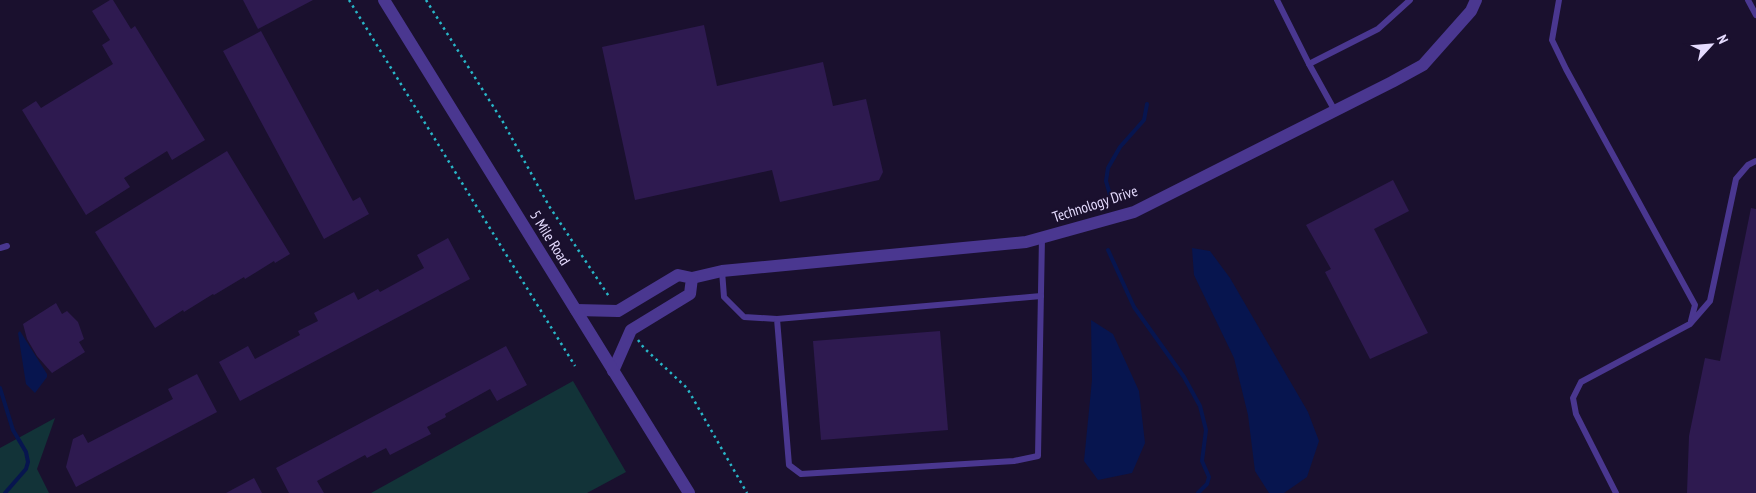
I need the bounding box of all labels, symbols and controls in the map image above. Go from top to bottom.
north arrow [1686,20,1736,70]
text: N [1713,32,1732,47]
street label: Technology Drive [1050,181,1140,226]
street label: 5 Mile Road [526,207,575,269]

